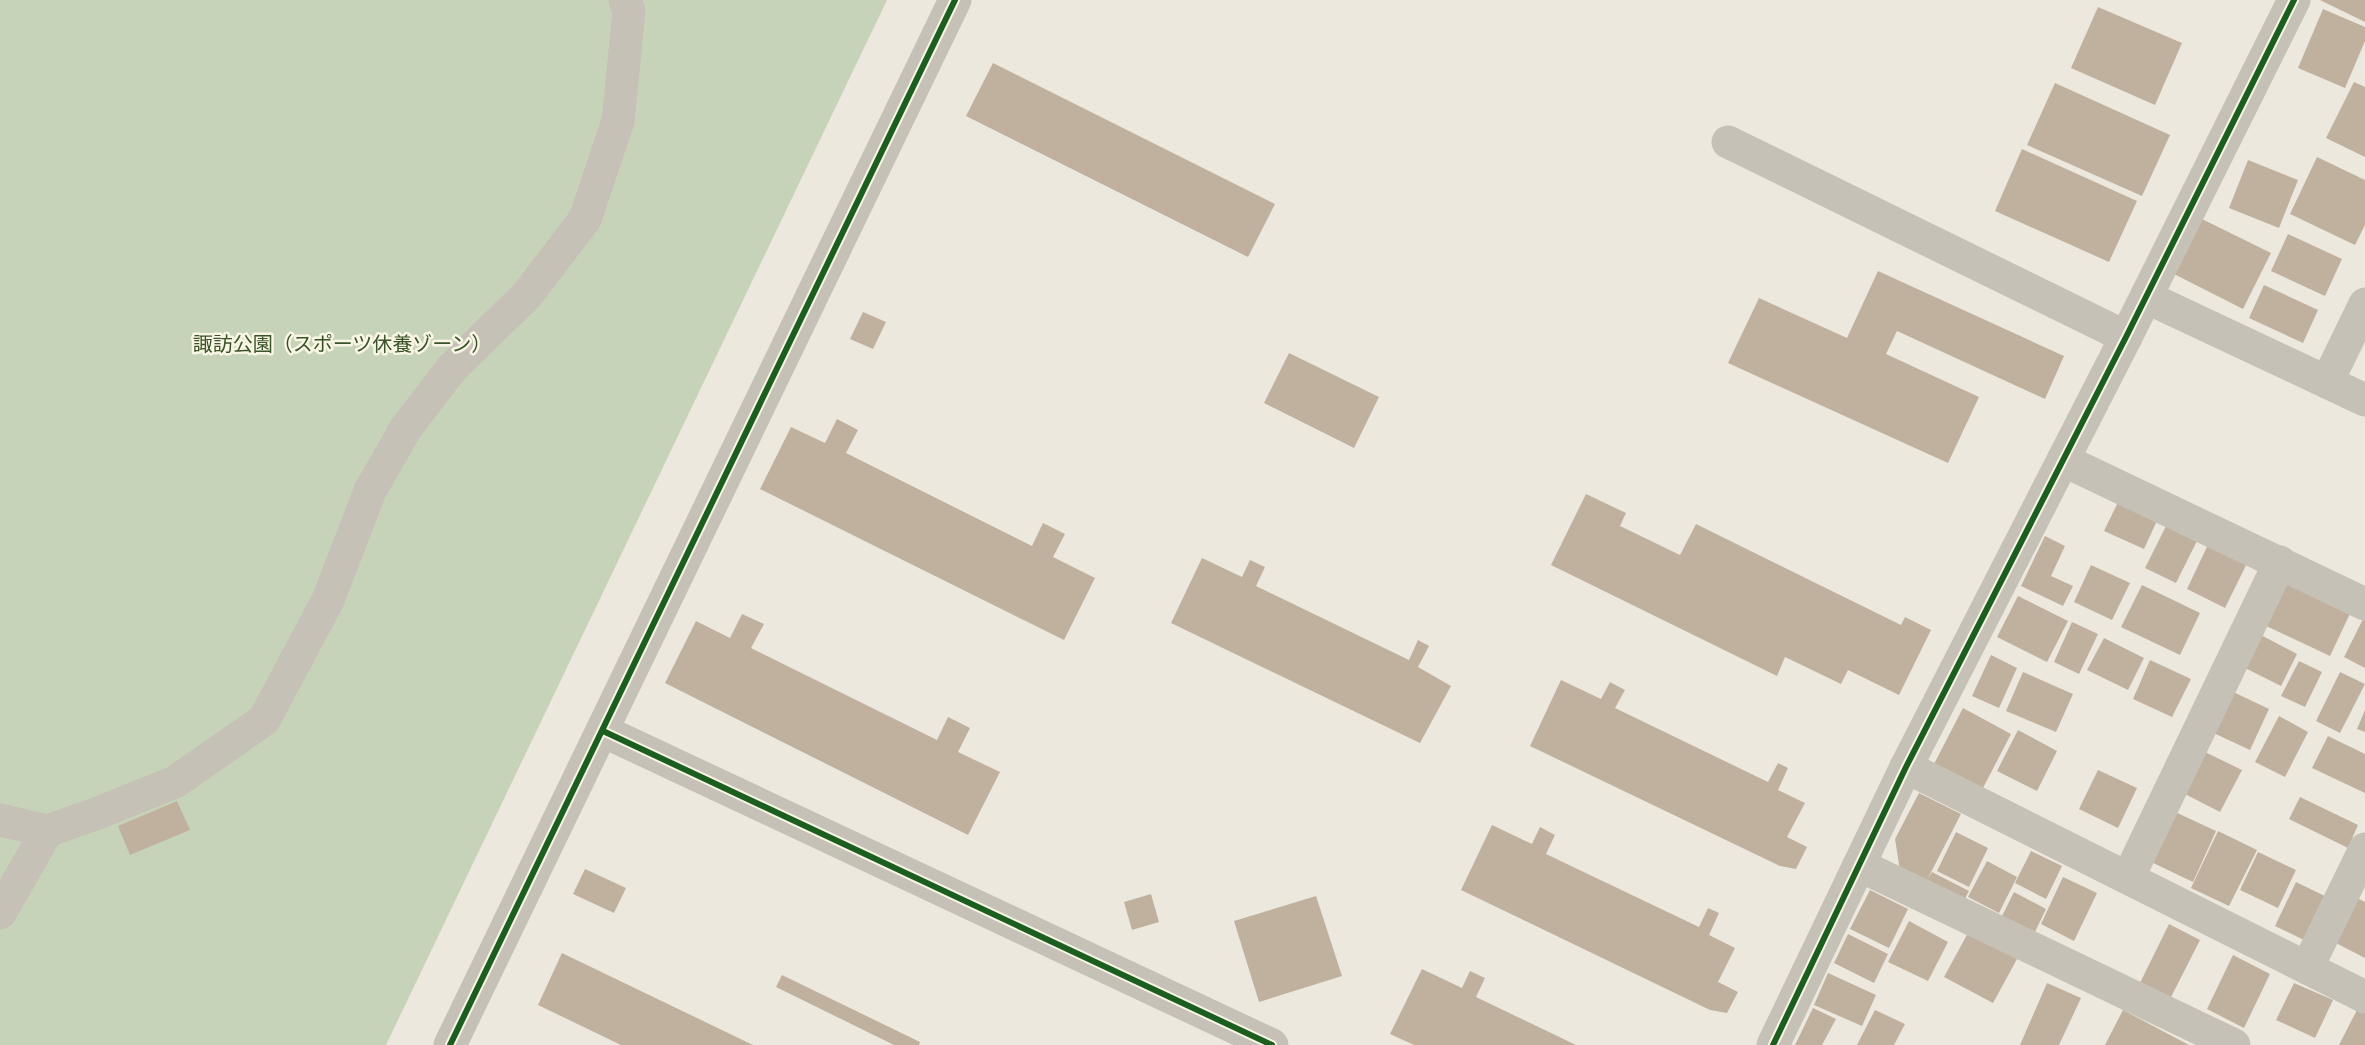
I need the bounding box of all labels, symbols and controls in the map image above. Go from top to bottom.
park label: 諏訪公園（スポーツ休養ゾーン） [193,332,491,356]

